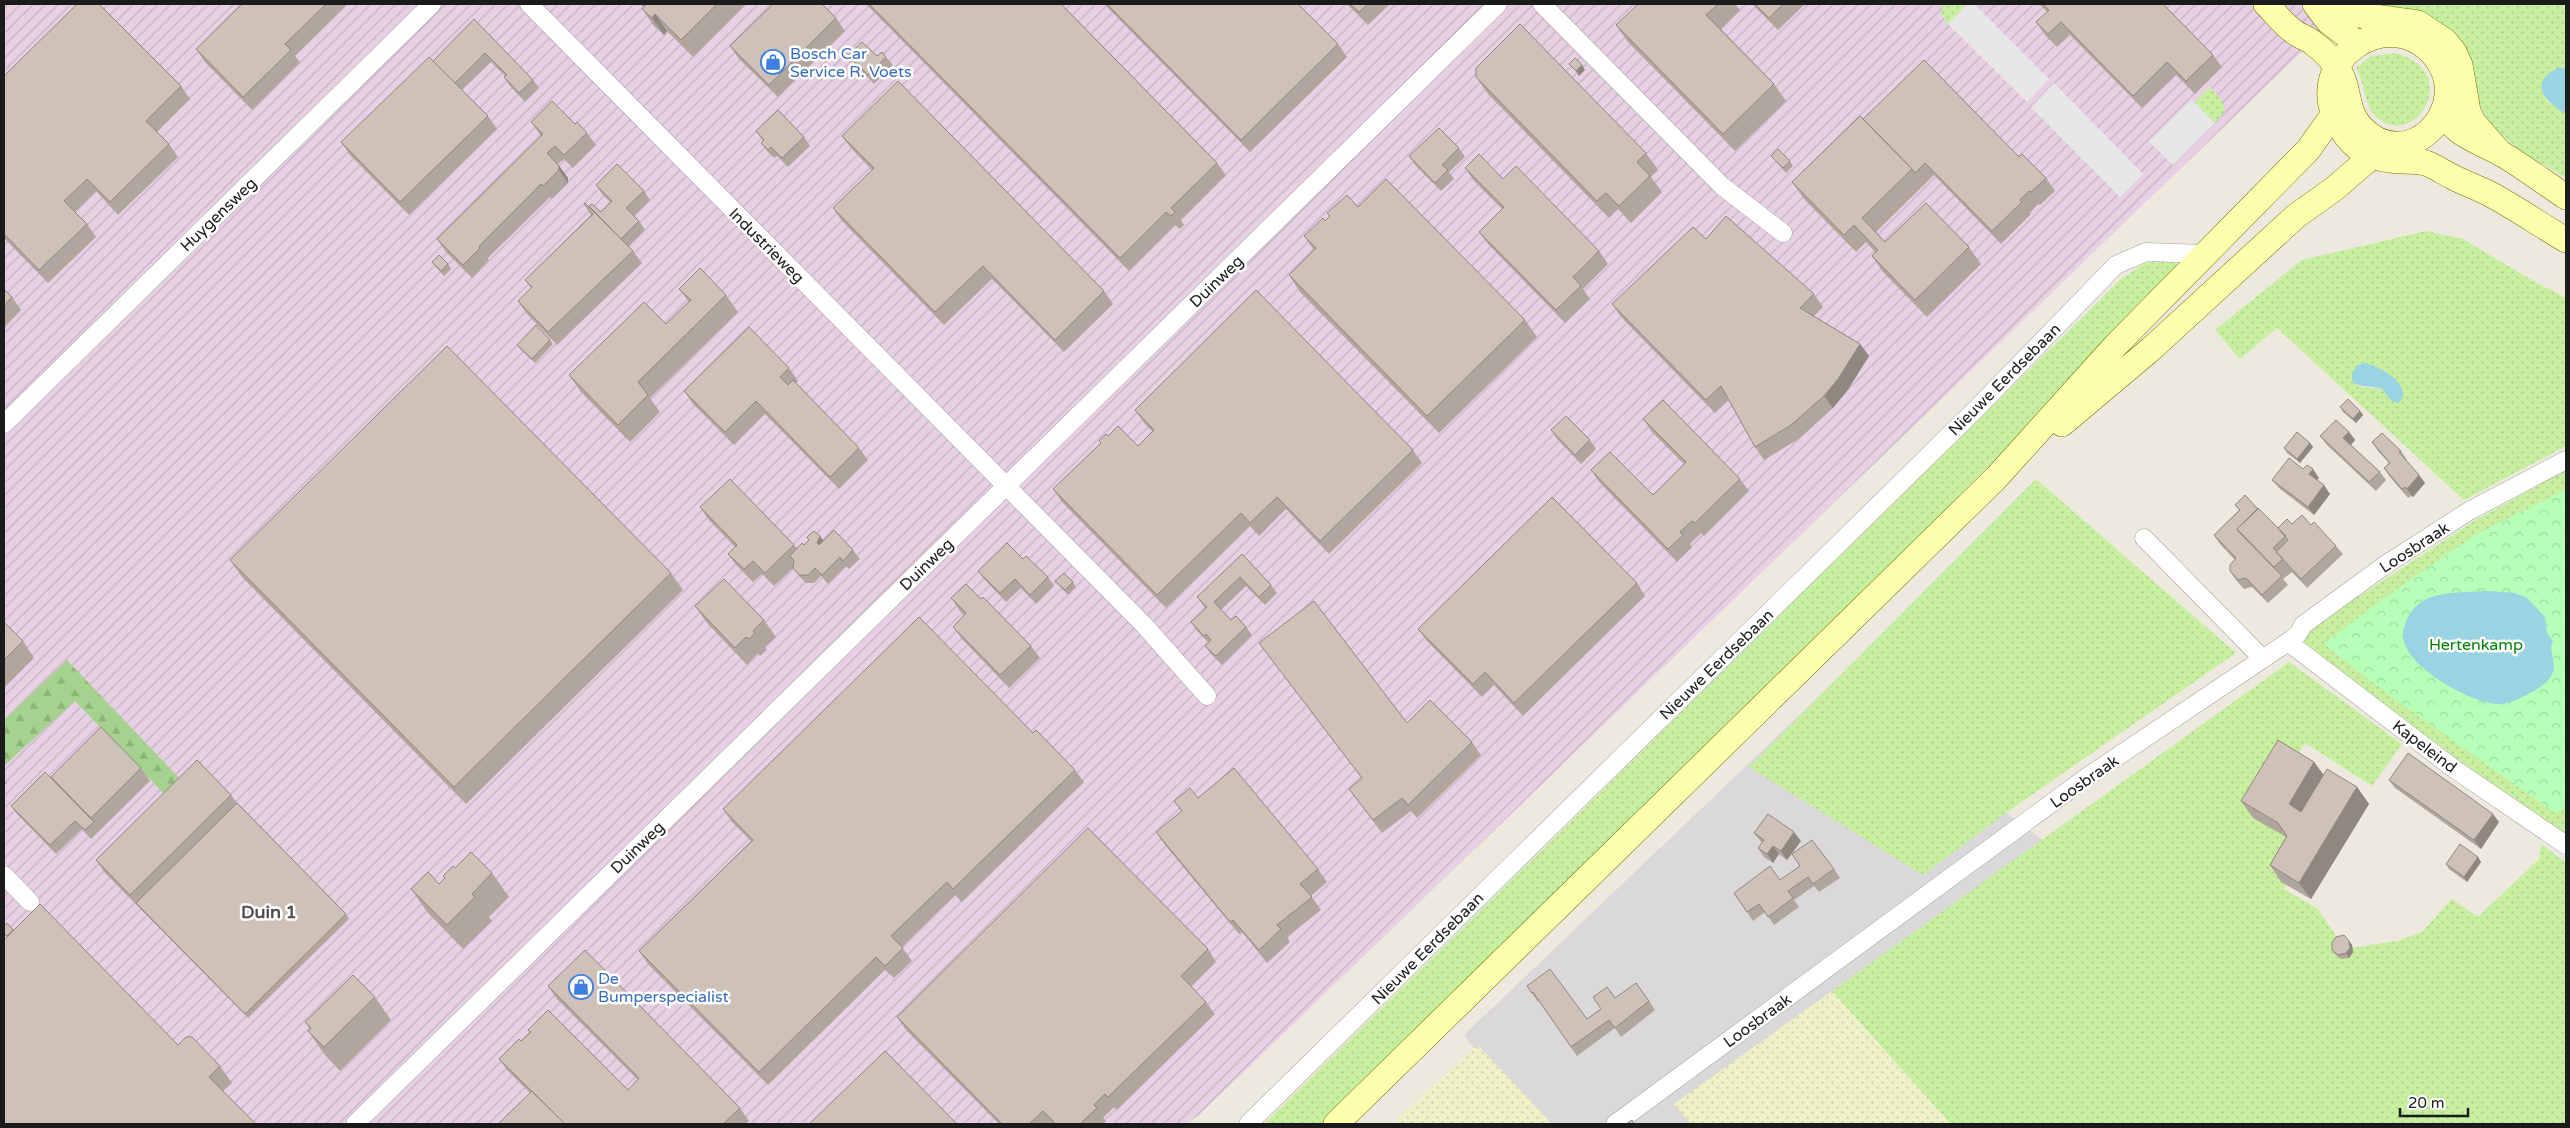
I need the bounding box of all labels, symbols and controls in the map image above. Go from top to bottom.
place label: Bosch Car Service R. Voets [790,44,912,82]
shop icon: Bosch Car Service R. Voets [760,49,786,75]
street label: Huygensweg [176,173,261,256]
street label: Industrieweg [724,204,808,288]
street label: Duinweg [1186,251,1248,312]
street label: Nieuwe Eerdsebaan [1944,319,2065,440]
street label: Loosbraak [2376,518,2453,578]
street label: Duinweg [896,534,958,595]
street label: Nieuwe Eerdsebaan [1655,605,1778,724]
park label: Hertenkamp [2429,635,2523,655]
street label: Kapeleind [2388,716,2461,778]
street label: Loosbraak [2046,751,2123,813]
street label: Duinweg [607,817,669,878]
street label: Nieuwe Eerdsebaan [1367,888,1488,1009]
district label: Duin 1 [241,901,297,923]
place label: De Bumperspecialist [598,969,729,1007]
shop icon: De Bumperspecialist [568,974,594,1000]
street label: Loosbraak [1720,989,1796,1052]
scale bar [2400,1086,2468,1118]
text: 20 m [2408,1094,2445,1112]

